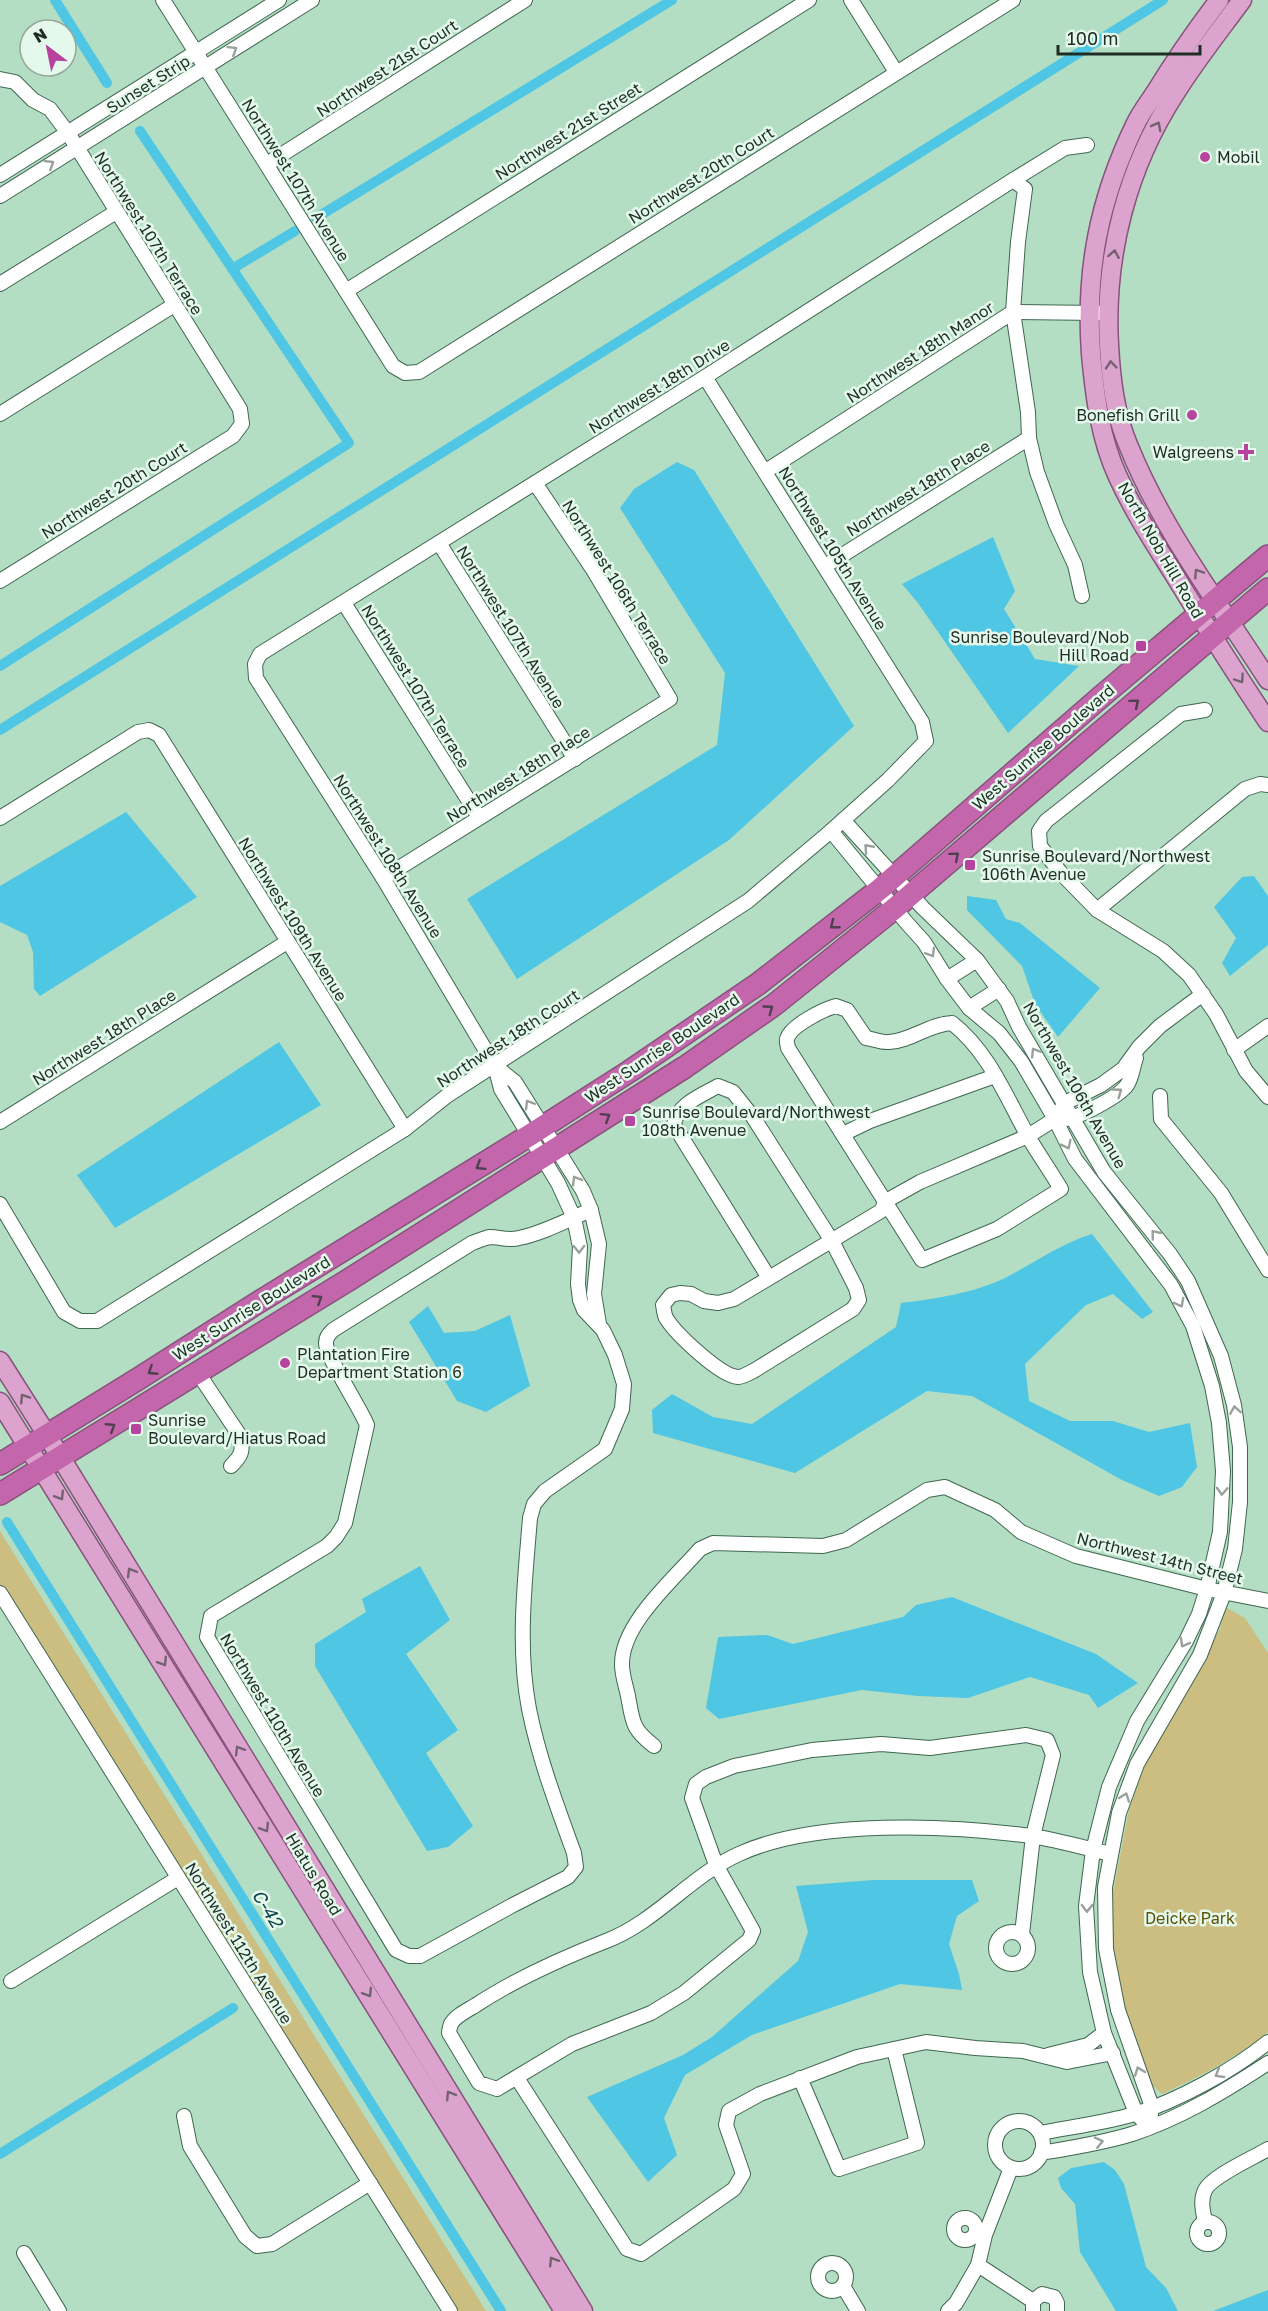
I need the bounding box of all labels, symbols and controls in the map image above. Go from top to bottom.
street label: Northwest 21st Court [313,15,461,121]
north arrow [18,18,78,78]
scale bar [1058,18,1200,56]
text: N [30,24,51,47]
text: 100 m [1067,27,1118,49]
one-way arrow [227,46,237,58]
street label: Sunset Strip [103,50,194,118]
street label: Northwest 21st Street [491,78,645,184]
street label: Northwest 107th Avenue [238,95,354,265]
street label: Northwest 20th Court [624,122,778,228]
one-way arrow [1150,122,1161,132]
place label: Mobil [1217,147,1260,167]
street label: Northwest 107th Terrace [90,148,208,318]
marker: Mobil [1198,150,1212,164]
one-way arrow [43,161,54,172]
one-way arrow [1107,250,1119,259]
street label: Northwest 18th Manor [843,297,997,407]
street label: Northwest 18th Drive [585,334,733,438]
one-way arrow [1104,360,1117,369]
place label: Bonefish Grill [1076,405,1180,425]
marker: Bonefish Grill [1185,408,1199,422]
street label: Northwest 18th Place [842,436,994,540]
street label: Northwest 20th Court [37,437,191,543]
place label: Walgreens [1152,442,1234,462]
marker: Walgreens [1239,445,1253,459]
street label: Northwest 105th Avenue [774,463,892,633]
street label: North Nob Hill Road [1114,478,1208,622]
street label: Northwest 106th Terrace [558,496,676,668]
street label: Northwest 107th Avenue [453,542,569,712]
one-way arrow [1194,569,1206,579]
street label: Northwest 107th Terrace [357,601,475,771]
place label: Sunrise Boulevard/Nob Hill Road [950,627,1129,665]
marker: Sunrise Boulevard/Nob Hill Road [1134,639,1148,653]
one-way arrow [1233,673,1244,684]
street label: West Sunrise Boulevard [968,680,1118,814]
one-way arrow [1128,699,1139,710]
street label: Northwest 18th Place [442,722,594,826]
street label: Northwest 108th Avenue [329,770,447,942]
street label: Northwest 109th Avenue [234,833,352,1005]
one-way arrow [864,844,875,855]
place label: Sunrise Boulevard/Northwest 106th Avenue [982,846,1210,884]
one-way arrow [948,852,959,863]
marker: Sunrise Boulevard/Northwest 106th Avenue [963,858,977,872]
one-way arrow [829,917,840,928]
one-way arrow [924,947,935,957]
street label: Northwest 18th Court [433,984,583,1092]
street label: Northwest 18th Place [28,985,180,1089]
street label: West Sunrise Boulevard [581,989,743,1107]
street label: Northwest 106th Avenue [1019,998,1131,1172]
one-way arrow [762,1005,773,1016]
one-way arrow [1031,1048,1043,1058]
one-way arrow [1111,1088,1122,1099]
one-way arrow [524,1100,536,1110]
place label: Sunrise Boulevard/Northwest 108th Avenue [642,1102,870,1140]
one-way arrow [600,1112,610,1124]
marker: Sunrise Boulevard/Northwest 108th Avenue [623,1114,637,1128]
one-way arrow [1060,1138,1072,1149]
one-way arrow [476,1158,486,1170]
one-way arrow [572,1176,583,1186]
one-way arrow [1151,1230,1162,1241]
one-way arrow [573,1244,585,1253]
street label: West Sunrise Boulevard [168,1251,334,1365]
one-way arrow [312,1294,322,1306]
one-way arrow [1173,1297,1184,1307]
place label: Plantation Fire Department Station 6 [297,1344,462,1382]
marker: Plantation Fire Department Station 6 [278,1356,292,1370]
one-way arrow [147,1363,158,1374]
one-way arrow [19,1394,31,1404]
one-way arrow [1229,1405,1241,1415]
place label: Sunrise Boulevard/Hiatus Road [148,1410,326,1448]
one-way arrow [105,1422,115,1434]
marker: Sunrise Boulevard/Hiatus Road [129,1422,143,1436]
one-way arrow [1216,1486,1229,1495]
one-way arrow [52,1490,64,1500]
street label: Northwest 14th Street [1075,1528,1245,1588]
one-way arrow [126,1568,138,1578]
street label: Northwest 110th Avenue [216,1629,330,1801]
one-way arrow [1180,1637,1191,1647]
one-way arrow [155,1656,167,1666]
one-way arrow [235,1746,246,1756]
one-way arrow [1117,1793,1130,1803]
one-way arrow [258,1822,270,1832]
street label: Hiatus Road [281,1829,347,1919]
street label: Northwest 112th Avenue [181,1858,297,2028]
water label: C-42 [248,1885,289,1932]
one-way arrow [1080,1904,1093,1913]
park label: Deicke Park [1145,1908,1235,1928]
one-way arrow [361,1987,373,1997]
one-way arrow [1133,2066,1146,2077]
one-way arrow [1215,2066,1225,2078]
one-way arrow [446,2091,458,2101]
one-way arrow [1093,2136,1103,2149]
one-way arrow [548,2257,560,2267]

